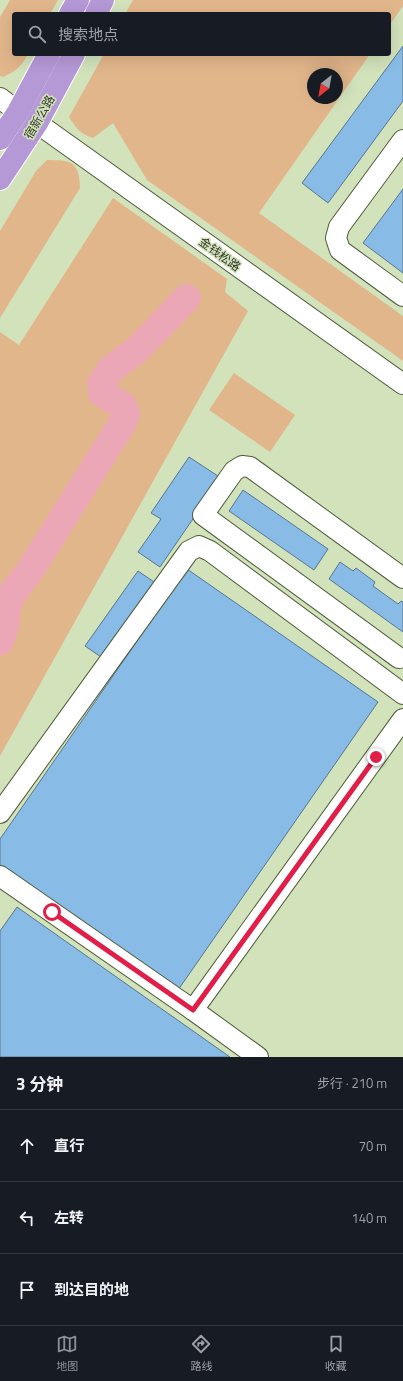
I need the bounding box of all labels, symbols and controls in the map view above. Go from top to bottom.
search box [12,12,391,56]
icon: search [26,23,48,45]
text: 搜索地点 [58,23,118,46]
north arrow [307,68,343,104]
street label: 宿新公路 [19,91,59,143]
street label: 金钱松路 [195,232,245,276]
route end [367,748,385,766]
route start [43,903,61,921]
text: 3 分钟 [16,1071,63,1097]
text: 步行 · 210 m [317,1073,387,1093]
text: 直行 [54,1134,84,1157]
icon: ahead [16,1135,38,1157]
text: 70 m [359,1136,387,1156]
text: 左转 [54,1206,84,1229]
icon: left [16,1207,38,1229]
text: 140 m [351,1208,387,1228]
text: 到达目的地 [54,1278,129,1301]
icon: arrive [16,1279,38,1301]
tab: 地图 [56,1333,78,1374]
tab: 路线 [190,1333,212,1374]
tab: 收藏 [325,1333,347,1374]

